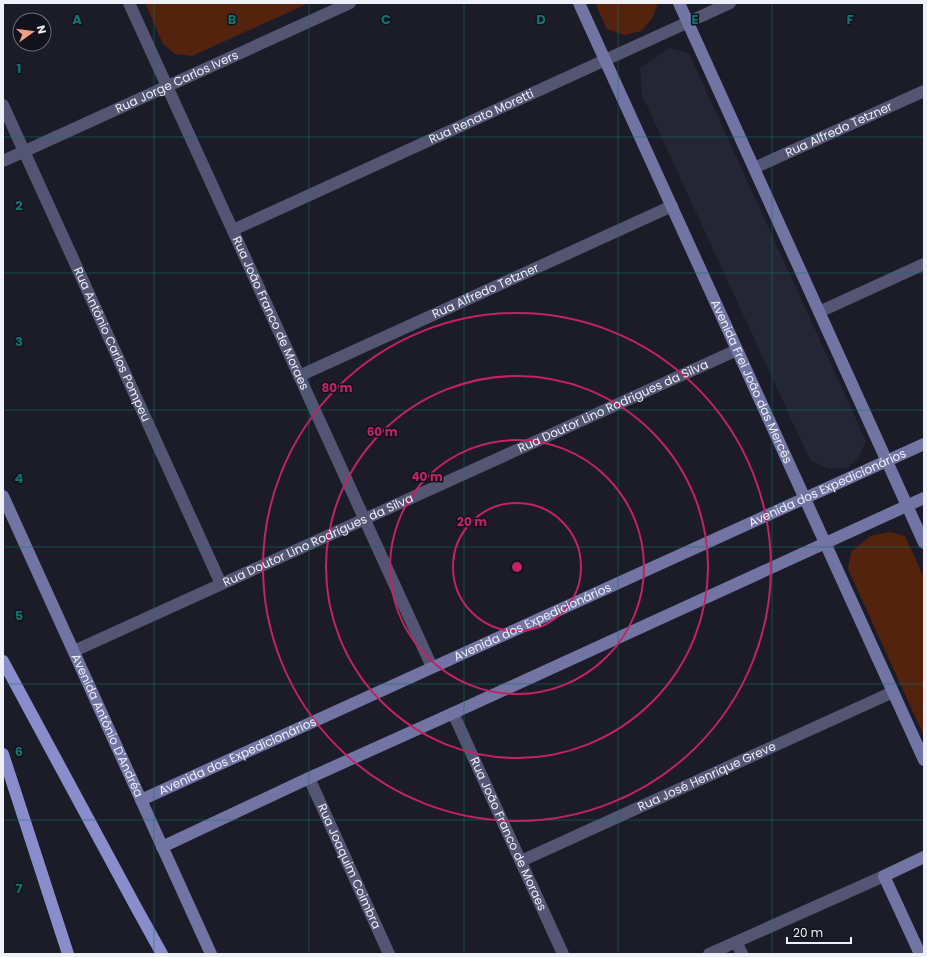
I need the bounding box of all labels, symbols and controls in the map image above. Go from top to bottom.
text: A [72,10,82,29]
text: B [228,10,237,29]
text: C [381,10,391,29]
text: D [536,10,546,29]
text: E [691,10,699,29]
text: F [846,10,854,29]
north arrow [12,12,52,52]
text: N [33,24,50,36]
street label: Rua Jorge Carlos Ivers [112,46,241,117]
text: 1 [17,59,21,78]
street label: Rua Renato Moretti [426,85,536,148]
street label: Rua Alfredo Tetzner [782,97,895,161]
text: 2 [15,196,23,215]
street label: Rua João Franco de Moraes [229,233,313,393]
street label: Rua Alfredo Tetzner [429,259,542,322]
street label: Rua Antônio Carlos Pompeu [70,264,155,424]
street label: Avenida Frei João das Mercês [707,297,797,466]
text: 3 [15,332,23,351]
street label: Rua Doutor Lino Rodrigues da Silva [515,355,711,456]
text: 80 m [322,379,353,396]
text: 60 m [367,423,398,440]
street label: Avenida dos Expedicionários [746,444,909,531]
text: 40 m [411,468,443,485]
text: 4 [15,469,24,488]
street label: Rua Doutor Lino Rodrigues da Silva [220,489,416,590]
text: 20 m [457,513,487,530]
centre of rings [510,560,524,574]
street label: Avenida dos Expedicionários [451,578,614,665]
text: 5 [15,606,23,625]
street label: Avenida Antônio D'Andréa [68,651,148,800]
street label: Avenida dos Expedicionários [156,712,319,799]
street label: Rua José Henrique Greve [635,737,778,815]
text: 6 [15,742,23,761]
street label: Rua João Franco de Moraes [466,754,551,913]
street label: Rua Joaquim Coimbra [314,801,385,931]
text: 7 [16,879,23,898]
scale bar [787,919,851,945]
text: 20 m [793,924,823,941]

